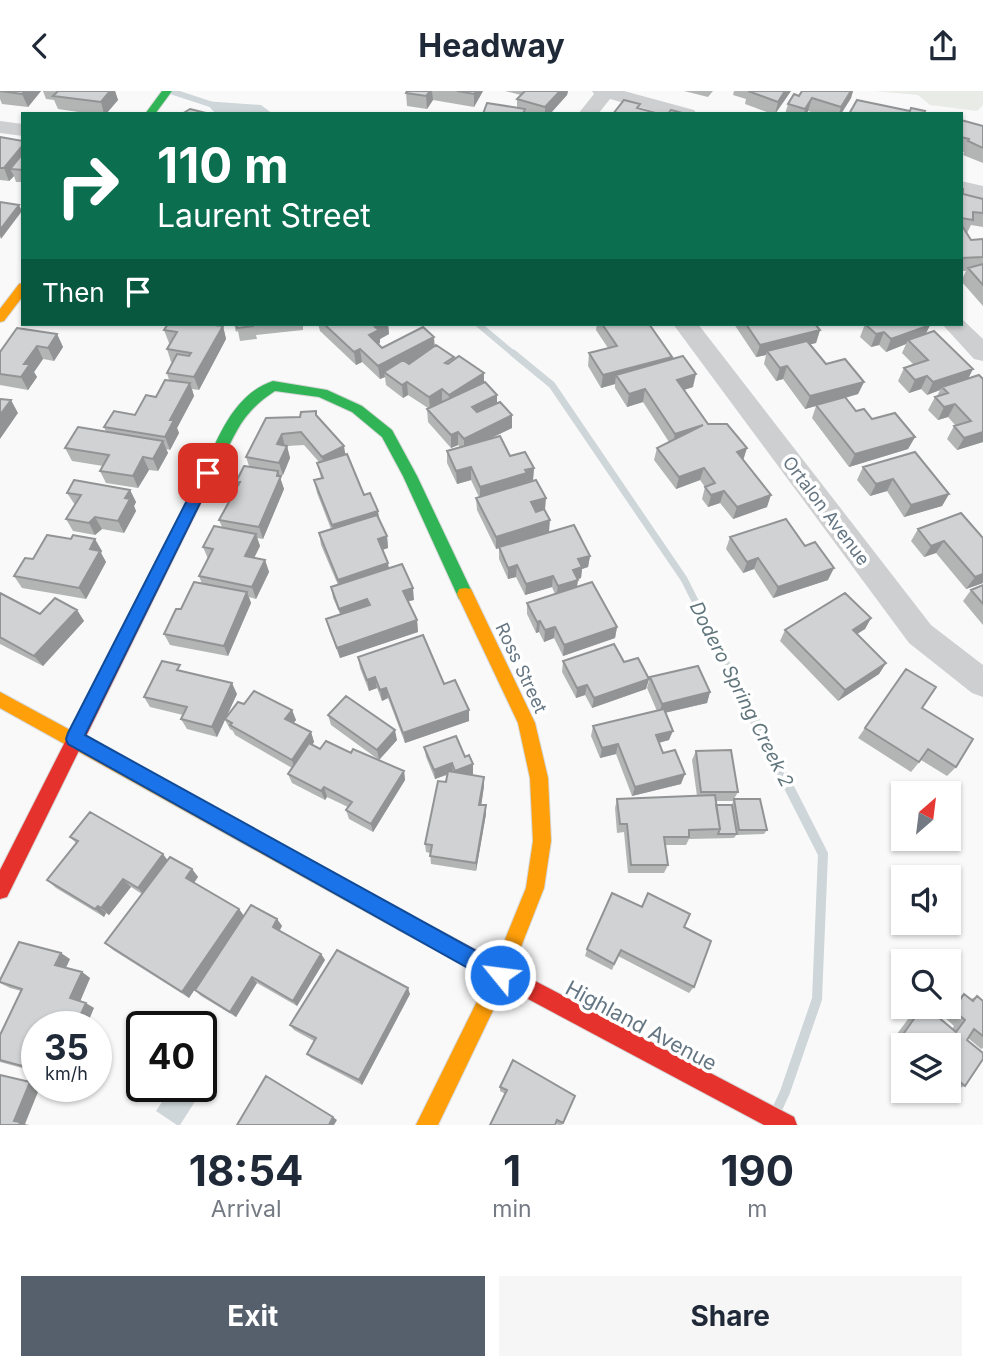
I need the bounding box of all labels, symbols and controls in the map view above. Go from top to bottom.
text: Headway [418,26,565,65]
icon: back [21,27,59,65]
icon: share [924,27,962,65]
text: 110 m [157,136,289,195]
icon: right [42,140,133,231]
text: Laurent Street [157,196,371,235]
icon: arrive [119,273,157,311]
text: Then [42,277,105,308]
pin [178,443,238,503]
street label: Ortalon Avenue [779,452,874,569]
icon: arrive [189,454,227,492]
water label: Dodero Spring Creek 2 [685,598,799,791]
street label: Ross Street [491,619,552,716]
north arrow [891,781,961,851]
map controls [891,781,961,1103]
button: sound [891,865,961,935]
position arrow [463,938,537,1012]
button: search [891,949,961,1019]
street label: Highland Avenue [561,975,721,1076]
speed limit sign: 40 [126,1011,217,1102]
text: 35 [44,1026,89,1068]
button: layers [891,1033,961,1103]
text: km/h [45,1063,88,1084]
text: 18:54 [189,1145,304,1196]
text: 1 [503,1145,521,1196]
text: 190 [720,1145,794,1196]
text: Arrival [211,1195,282,1223]
text: min [492,1195,532,1223]
text: m [747,1195,767,1223]
button: Exit [21,1276,485,1356]
button: Share [499,1276,962,1356]

